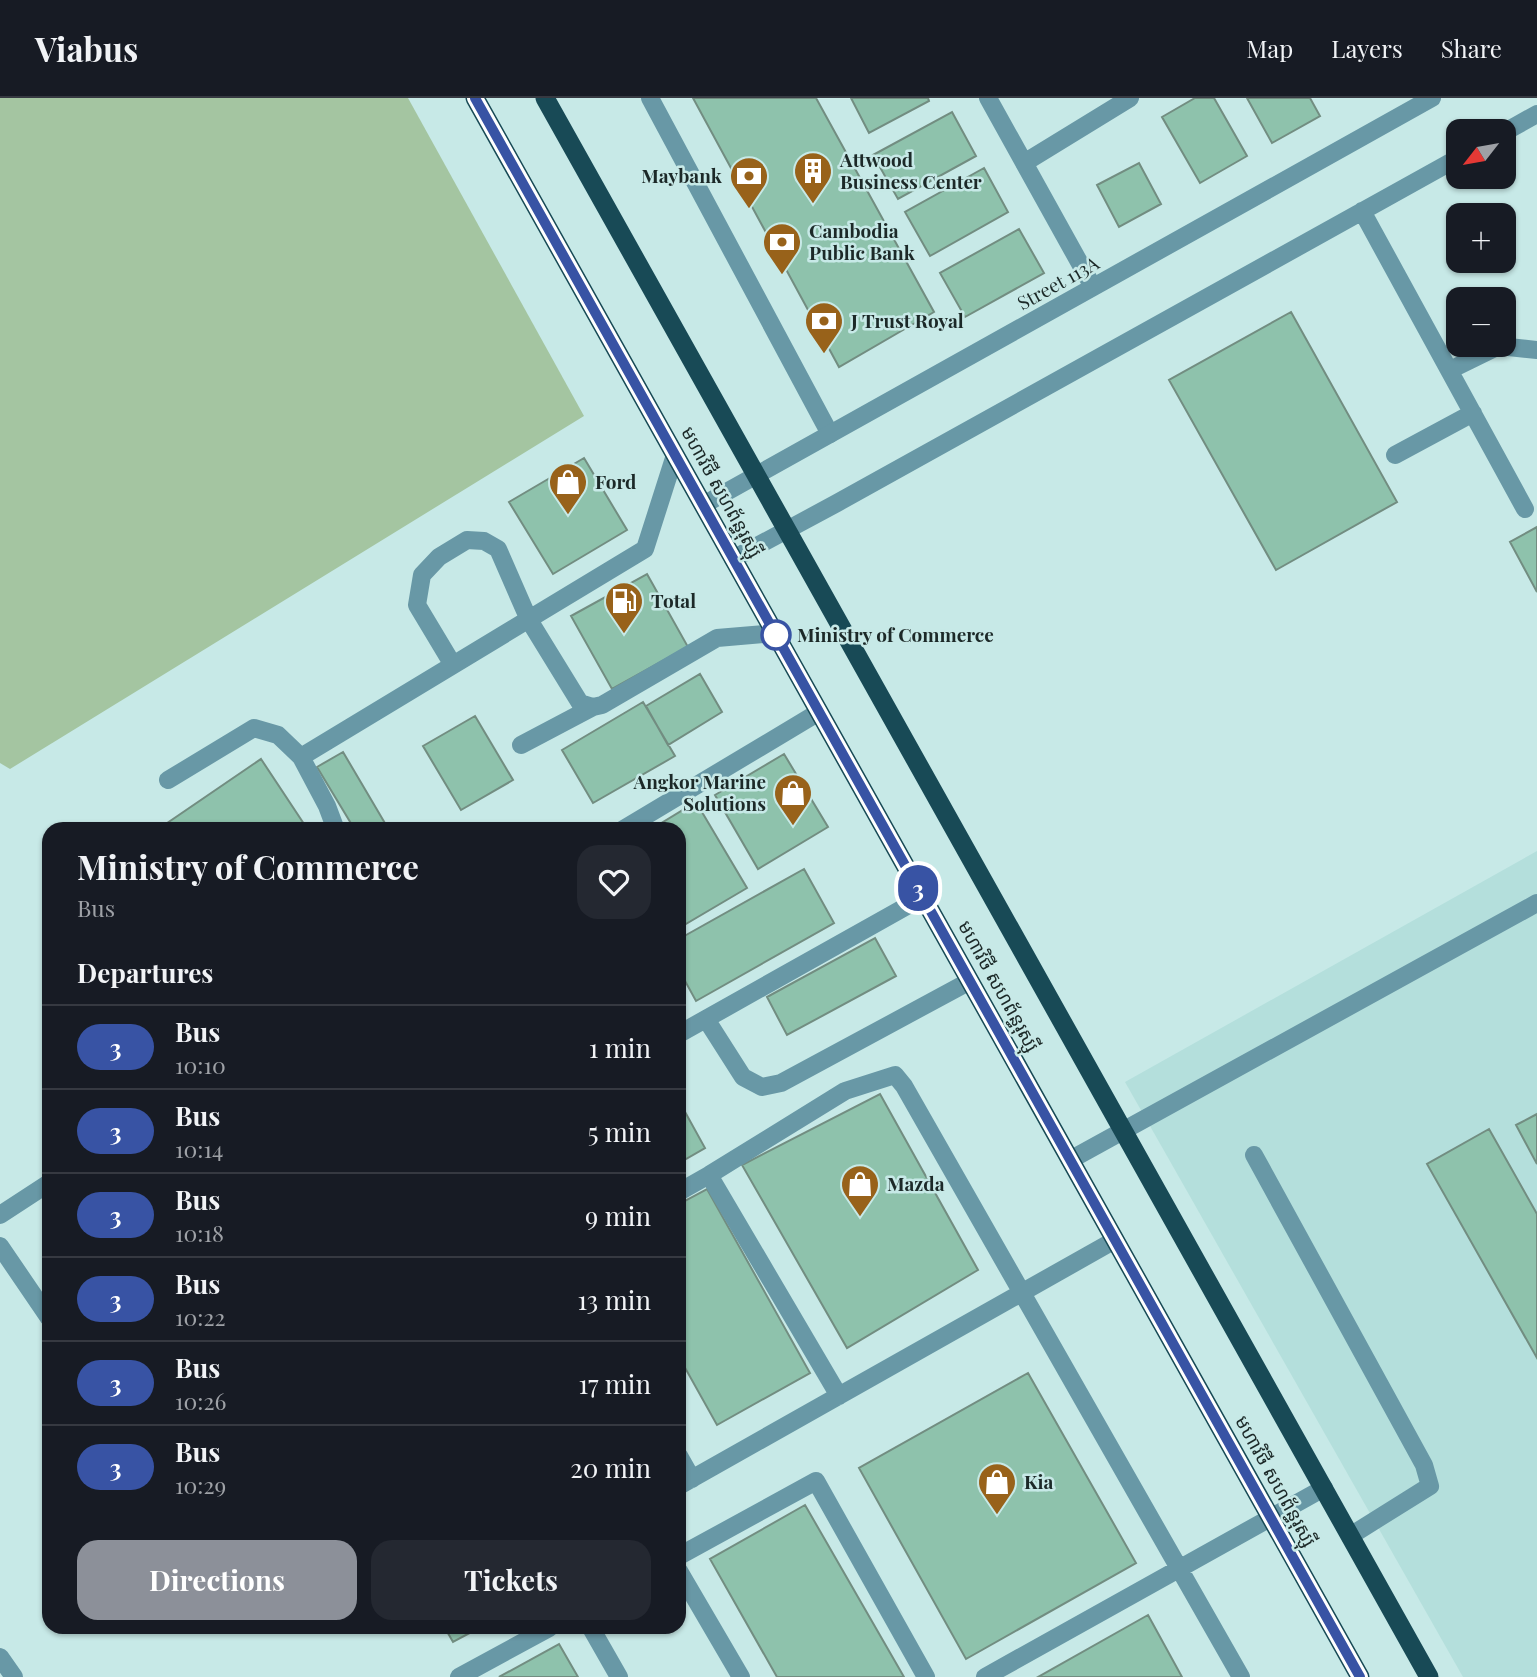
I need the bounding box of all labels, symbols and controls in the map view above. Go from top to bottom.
text: Viabus [35,26,138,70]
text: Map [1247,32,1293,64]
text: Layers [1331,32,1403,64]
text: Share [1441,32,1502,64]
north arrow [1446,119,1516,189]
map controls [1446,119,1516,357]
place label: Attwood Business Center [839,146,982,194]
building icon: Attwood Business Center [792,150,834,205]
bank icon: Maybank [728,155,770,210]
place label: Maybank [641,162,723,188]
button: + [1446,203,1516,273]
place label: Cambodia Public Bank [809,217,916,265]
bank icon: Cambodia Public Bank [761,221,803,276]
street label: Street 113A [1012,249,1104,315]
button: − [1446,287,1516,357]
bank icon: J Trust Royal [803,300,845,355]
place label: J Trust Royal [850,307,964,333]
street label: មហាវិថី សហព័ន្ធរុស្ស៊ី [671,421,770,565]
shop icon: Ford [547,461,589,516]
place label: Ford [595,468,637,494]
fuel station icon: Total [603,580,645,635]
place label: Total [651,587,696,613]
marker: Ministry of Commerce [761,620,791,650]
place label: Ministry of Commerce [797,621,994,647]
place label: Angkor Marine Solutions [633,768,766,816]
shop icon: Angkor Marine Solutions [772,772,814,827]
text: Ministry of Commerce [77,844,419,888]
button: heart [577,845,651,919]
line badge: 3 [895,865,941,911]
text: 3 [912,872,924,904]
text: Bus [77,892,115,923]
street label: មហាវិថី សហព័ន្ធរុស្ស៊ី [948,915,1047,1059]
text: Departures [77,955,213,990]
text: Bus [175,1014,220,1049]
text: 1 min [589,1030,651,1065]
text: 3 [110,1031,121,1063]
text: 10:10 [175,1049,226,1080]
text: Bus [175,1098,220,1133]
text: 5 min [588,1114,651,1149]
text: 3 [110,1115,121,1147]
text: 10:14 [175,1133,223,1164]
shop icon: Mazda [839,1163,881,1218]
place label: Mazda [887,1170,945,1196]
text: Bus [175,1182,220,1217]
text: 9 min [585,1198,651,1233]
text: 3 [110,1199,121,1231]
text: 10:18 [175,1217,224,1248]
text: Bus [175,1266,220,1301]
text: 13 min [577,1282,651,1317]
text: 3 [110,1283,121,1315]
text: 10:22 [175,1301,225,1332]
text: Bus [175,1350,220,1385]
text: 17 min [578,1366,651,1401]
text: 3 [110,1367,121,1399]
text: 10:26 [175,1385,226,1416]
street label: មហាវិថី សហព័ន្ធរុស្ស៊ី [1225,1410,1324,1554]
text: Bus [175,1434,220,1469]
text: 20 min [570,1450,651,1485]
text: 3 [110,1451,121,1483]
shop icon: Kia [976,1461,1018,1516]
place label: Kia [1024,1468,1054,1494]
text: 10:29 [175,1469,226,1500]
button: Directions [77,1540,357,1620]
button: Tickets [371,1540,651,1620]

